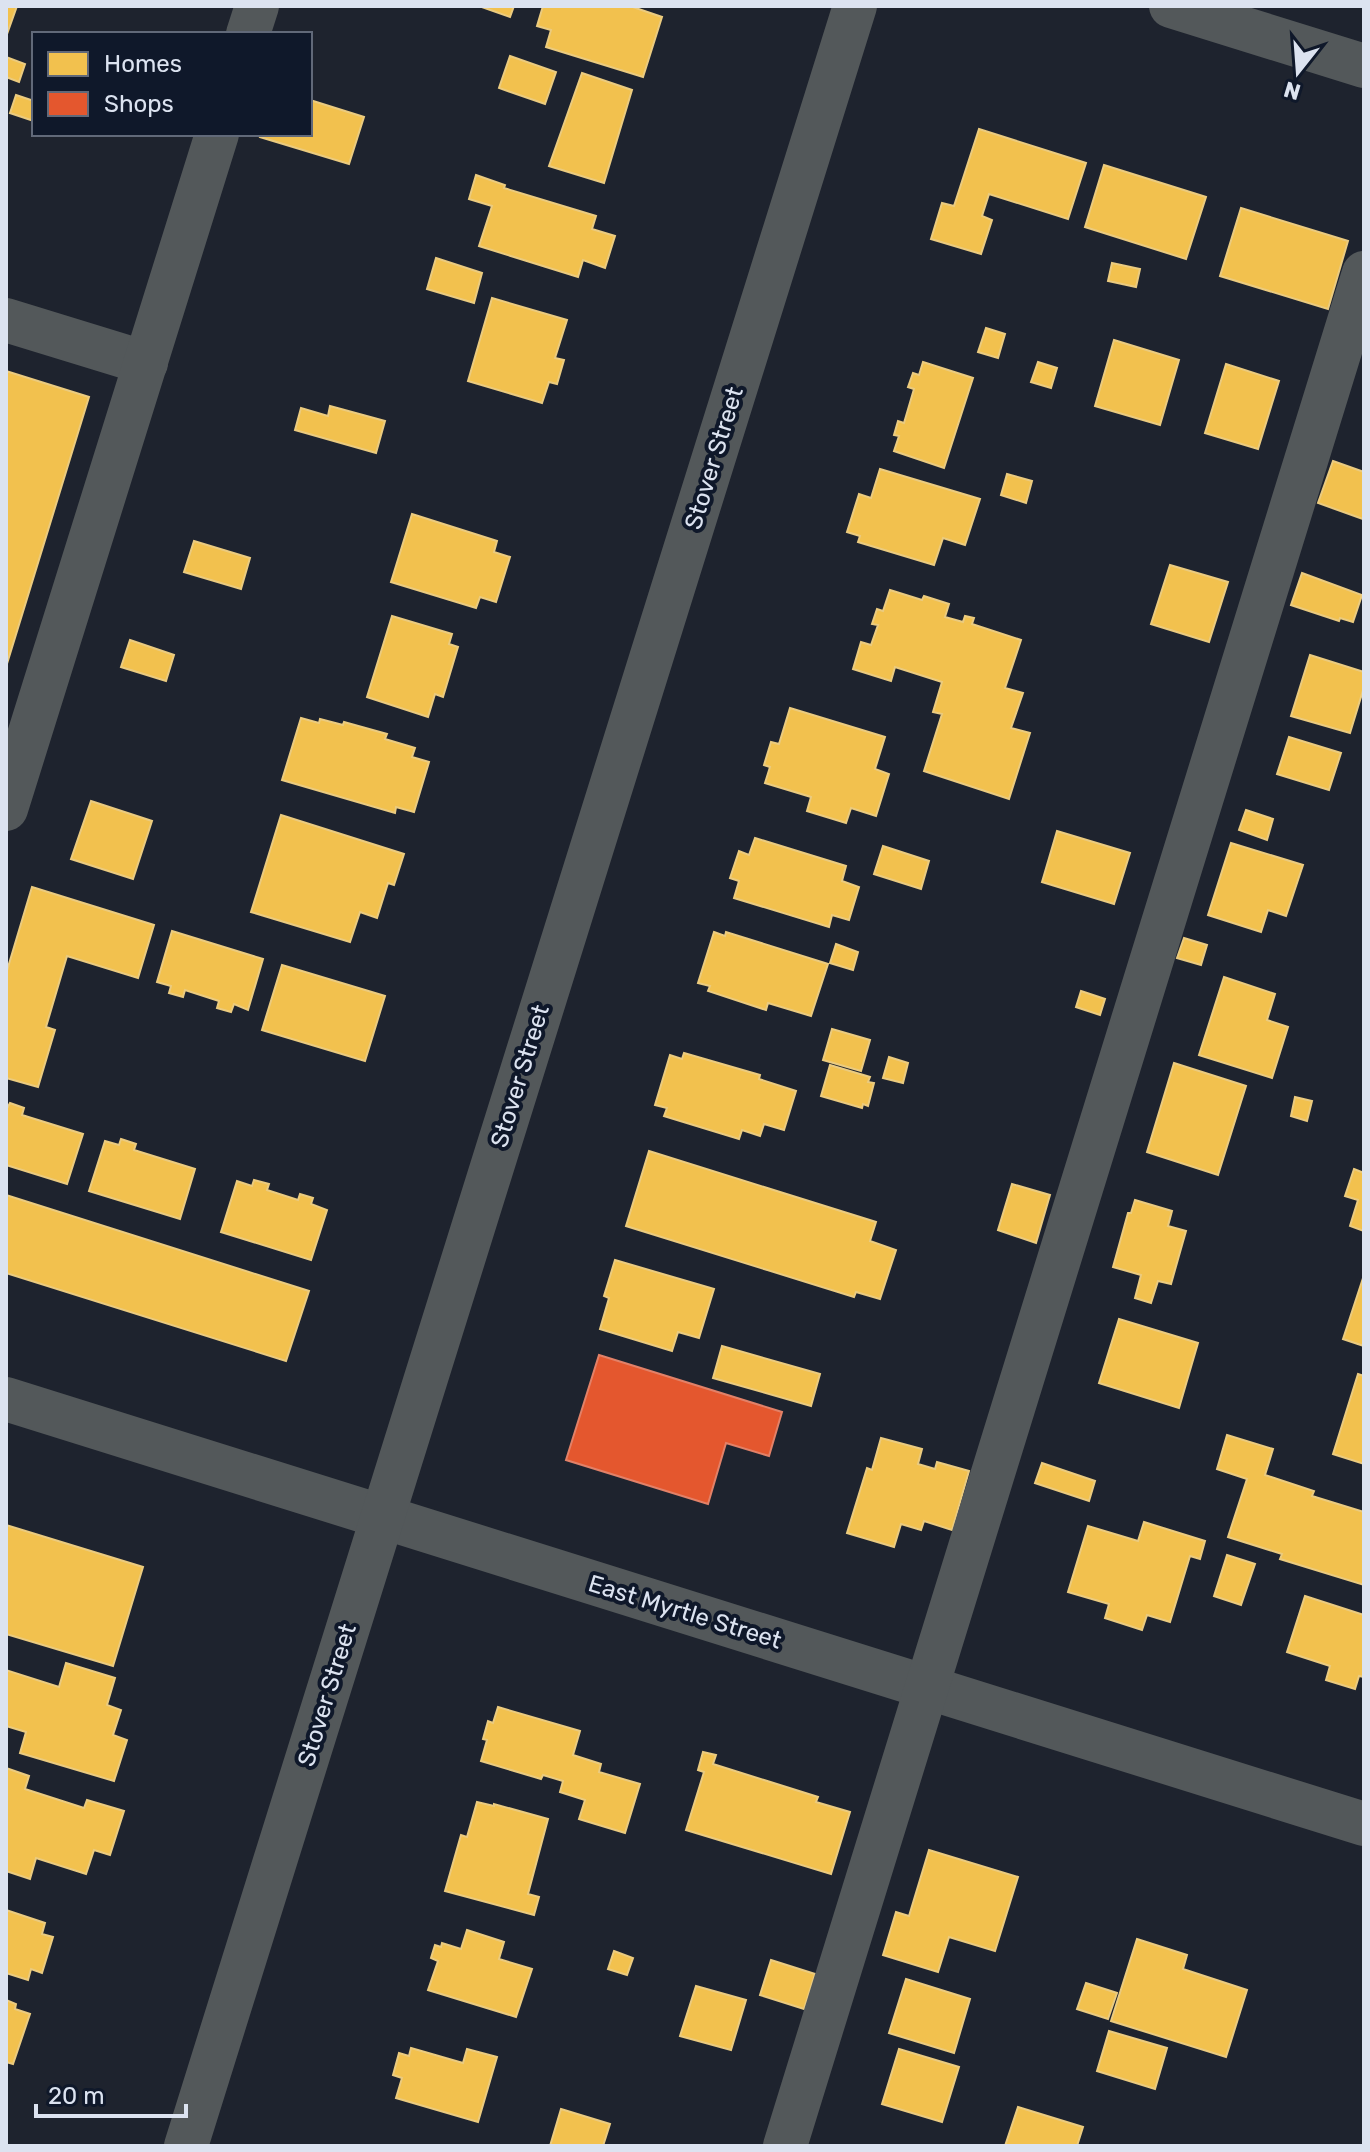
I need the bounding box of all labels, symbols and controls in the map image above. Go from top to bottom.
legend [32,32,312,136]
north arrow [1258,32,1338,112]
text: Homes [104,50,182,78]
text: N [1281,75,1304,106]
text: Shops [104,90,174,118]
street label: Stover Street [679,383,749,533]
street label: Stover Street [485,1001,555,1151]
street label: East Myrtle Street [585,1569,785,1655]
street label: Stover Street [292,1620,362,1770]
scale bar [36,2068,186,2118]
text: 20 m [48,2082,105,2110]

